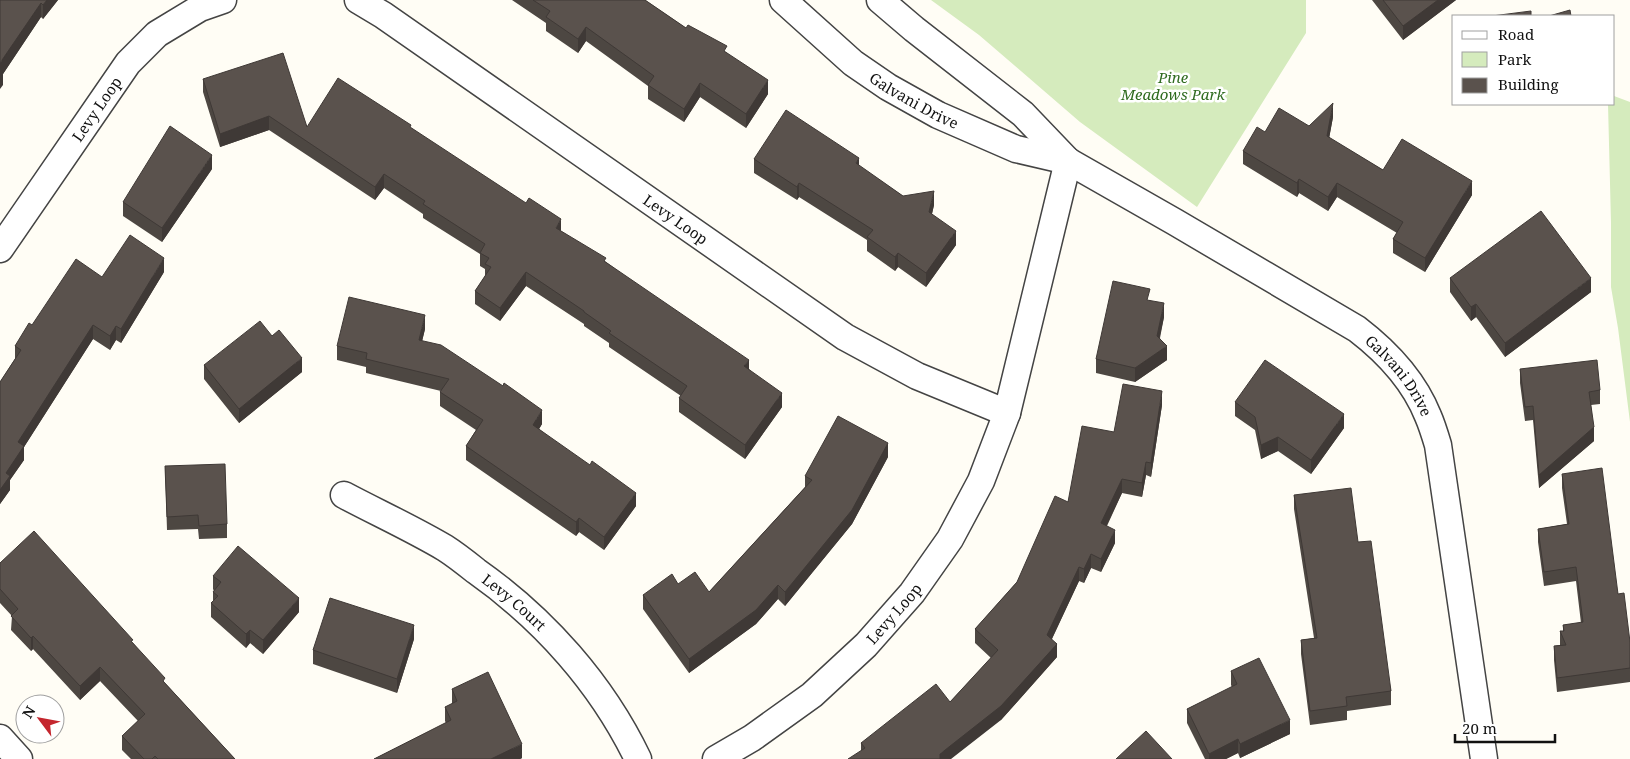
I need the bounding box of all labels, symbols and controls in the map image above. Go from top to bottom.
legend [1452,15,1615,105]
text: Road [1498,24,1534,44]
text: Park [1498,49,1532,69]
street label: Galvani Drive [866,67,962,133]
park label: Pine Meadows Park [1120,67,1226,104]
street label: Levy Loop [67,73,126,145]
text: Building [1498,74,1559,94]
street label: Levy Loop [640,190,712,249]
street label: Galvani Drive [1361,330,1437,419]
street label: Levy Court [478,569,551,635]
street label: Levy Loop [862,579,926,648]
north arrow [15,694,65,744]
text: N [18,702,40,722]
scale bar [1455,712,1555,744]
text: 20 m [1462,718,1497,738]

